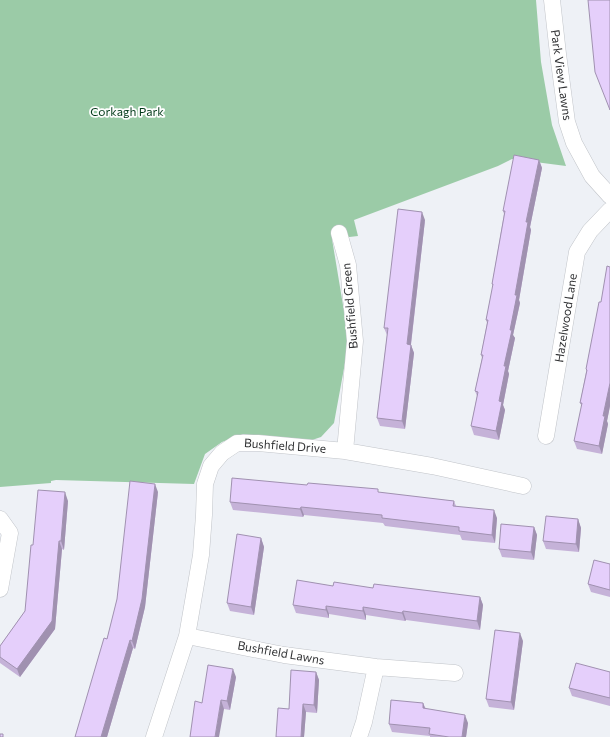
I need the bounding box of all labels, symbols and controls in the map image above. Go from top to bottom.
street label: Park View Lawns [549,28,575,121]
park label: Corkagh Park [90,104,164,118]
street label: Bushfield Green [338,263,360,350]
street label: Hazelwood Lane [551,272,579,363]
street label: Bushfield Drive [244,435,327,455]
street label: Bushfield Lawns [237,637,326,667]

